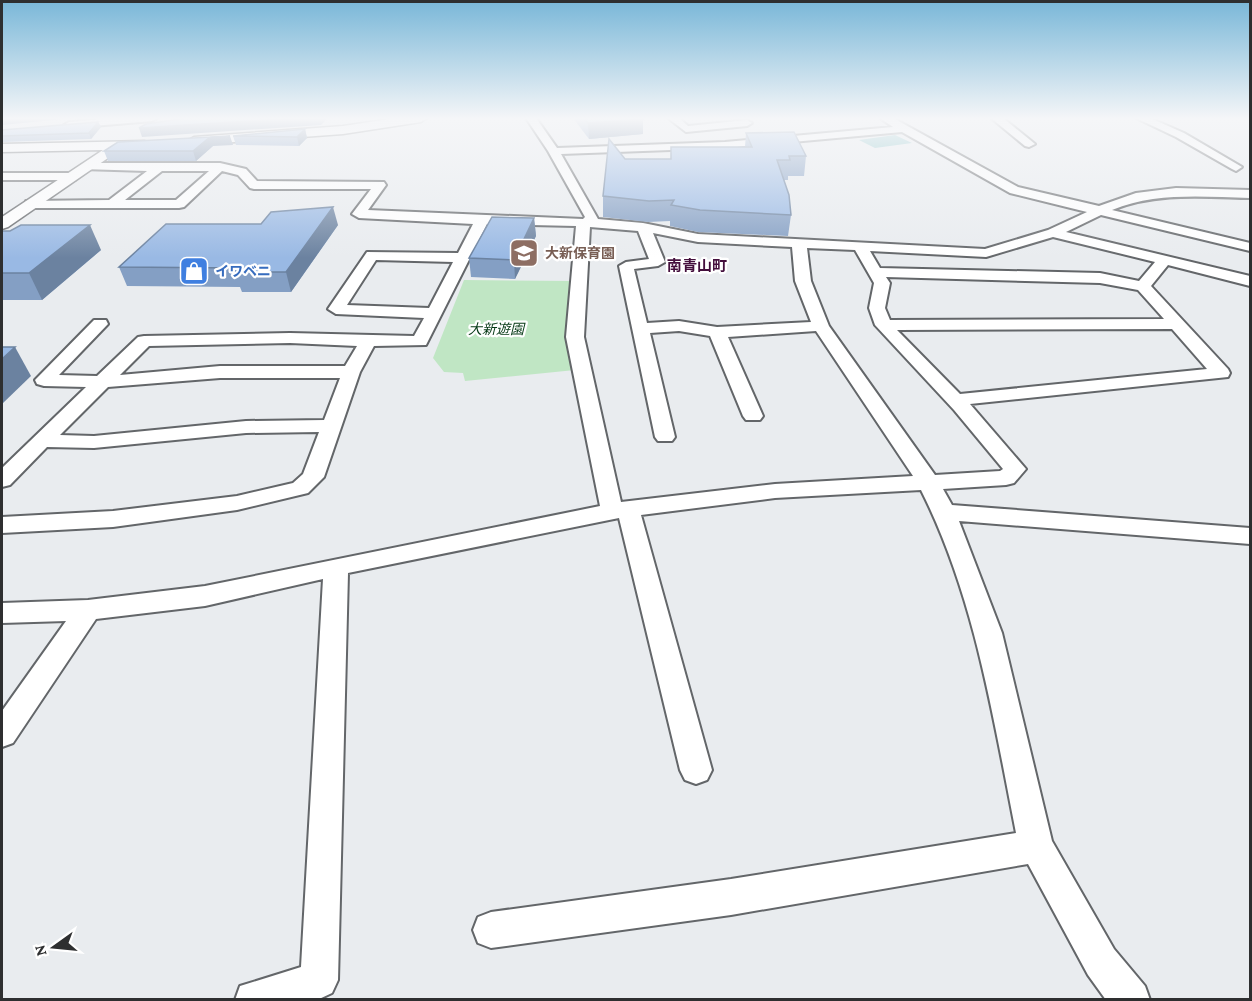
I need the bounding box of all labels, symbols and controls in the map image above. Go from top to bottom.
school or university icon: 大新保育園 [508,237,540,269]
place label: 大新保育園 [545,245,615,261]
shop icon: イワベニ [178,255,210,287]
district label: 南青山町 [667,258,727,274]
place label: イワベニ [215,263,271,279]
park label: 大新遊園 [468,321,526,337]
north arrow [24,917,84,977]
text: N [30,943,50,958]

